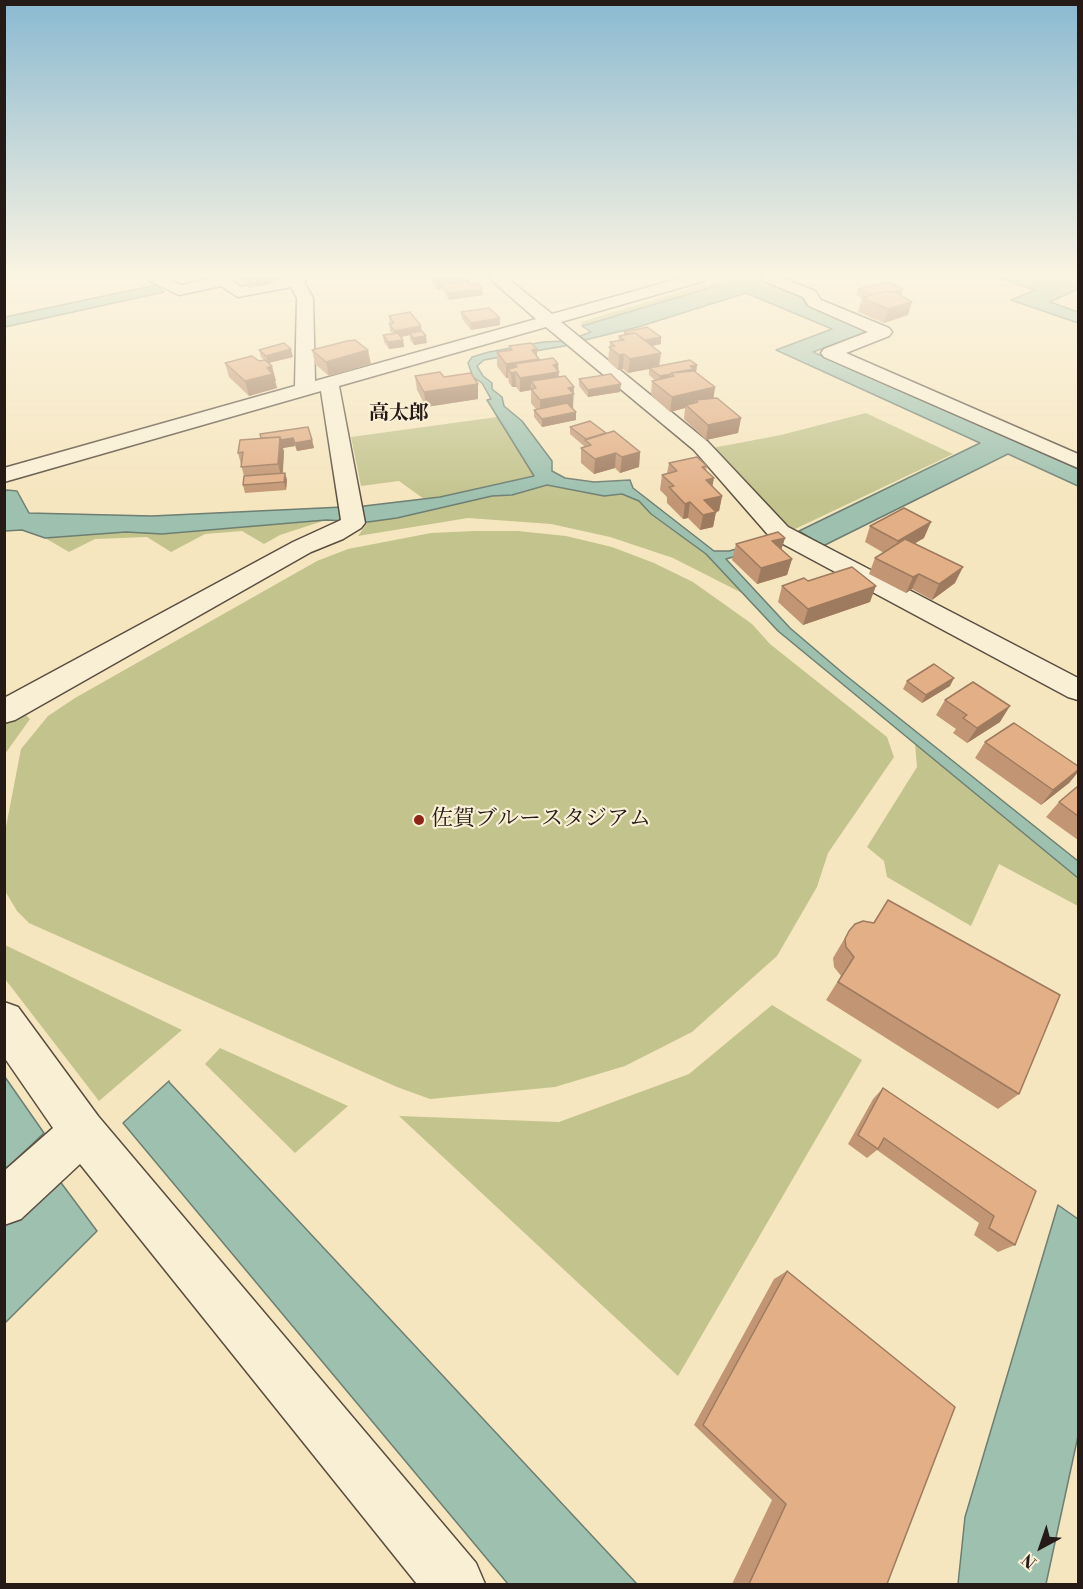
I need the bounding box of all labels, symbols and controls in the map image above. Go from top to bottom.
district label: 高太郎 [369,402,429,426]
place label: 佐賀ブルースタジアム [431,807,651,833]
marker: 佐賀ブルースタジアム [412,813,426,827]
north arrow [1011,1517,1071,1577]
text: N [1018,1549,1041,1573]

